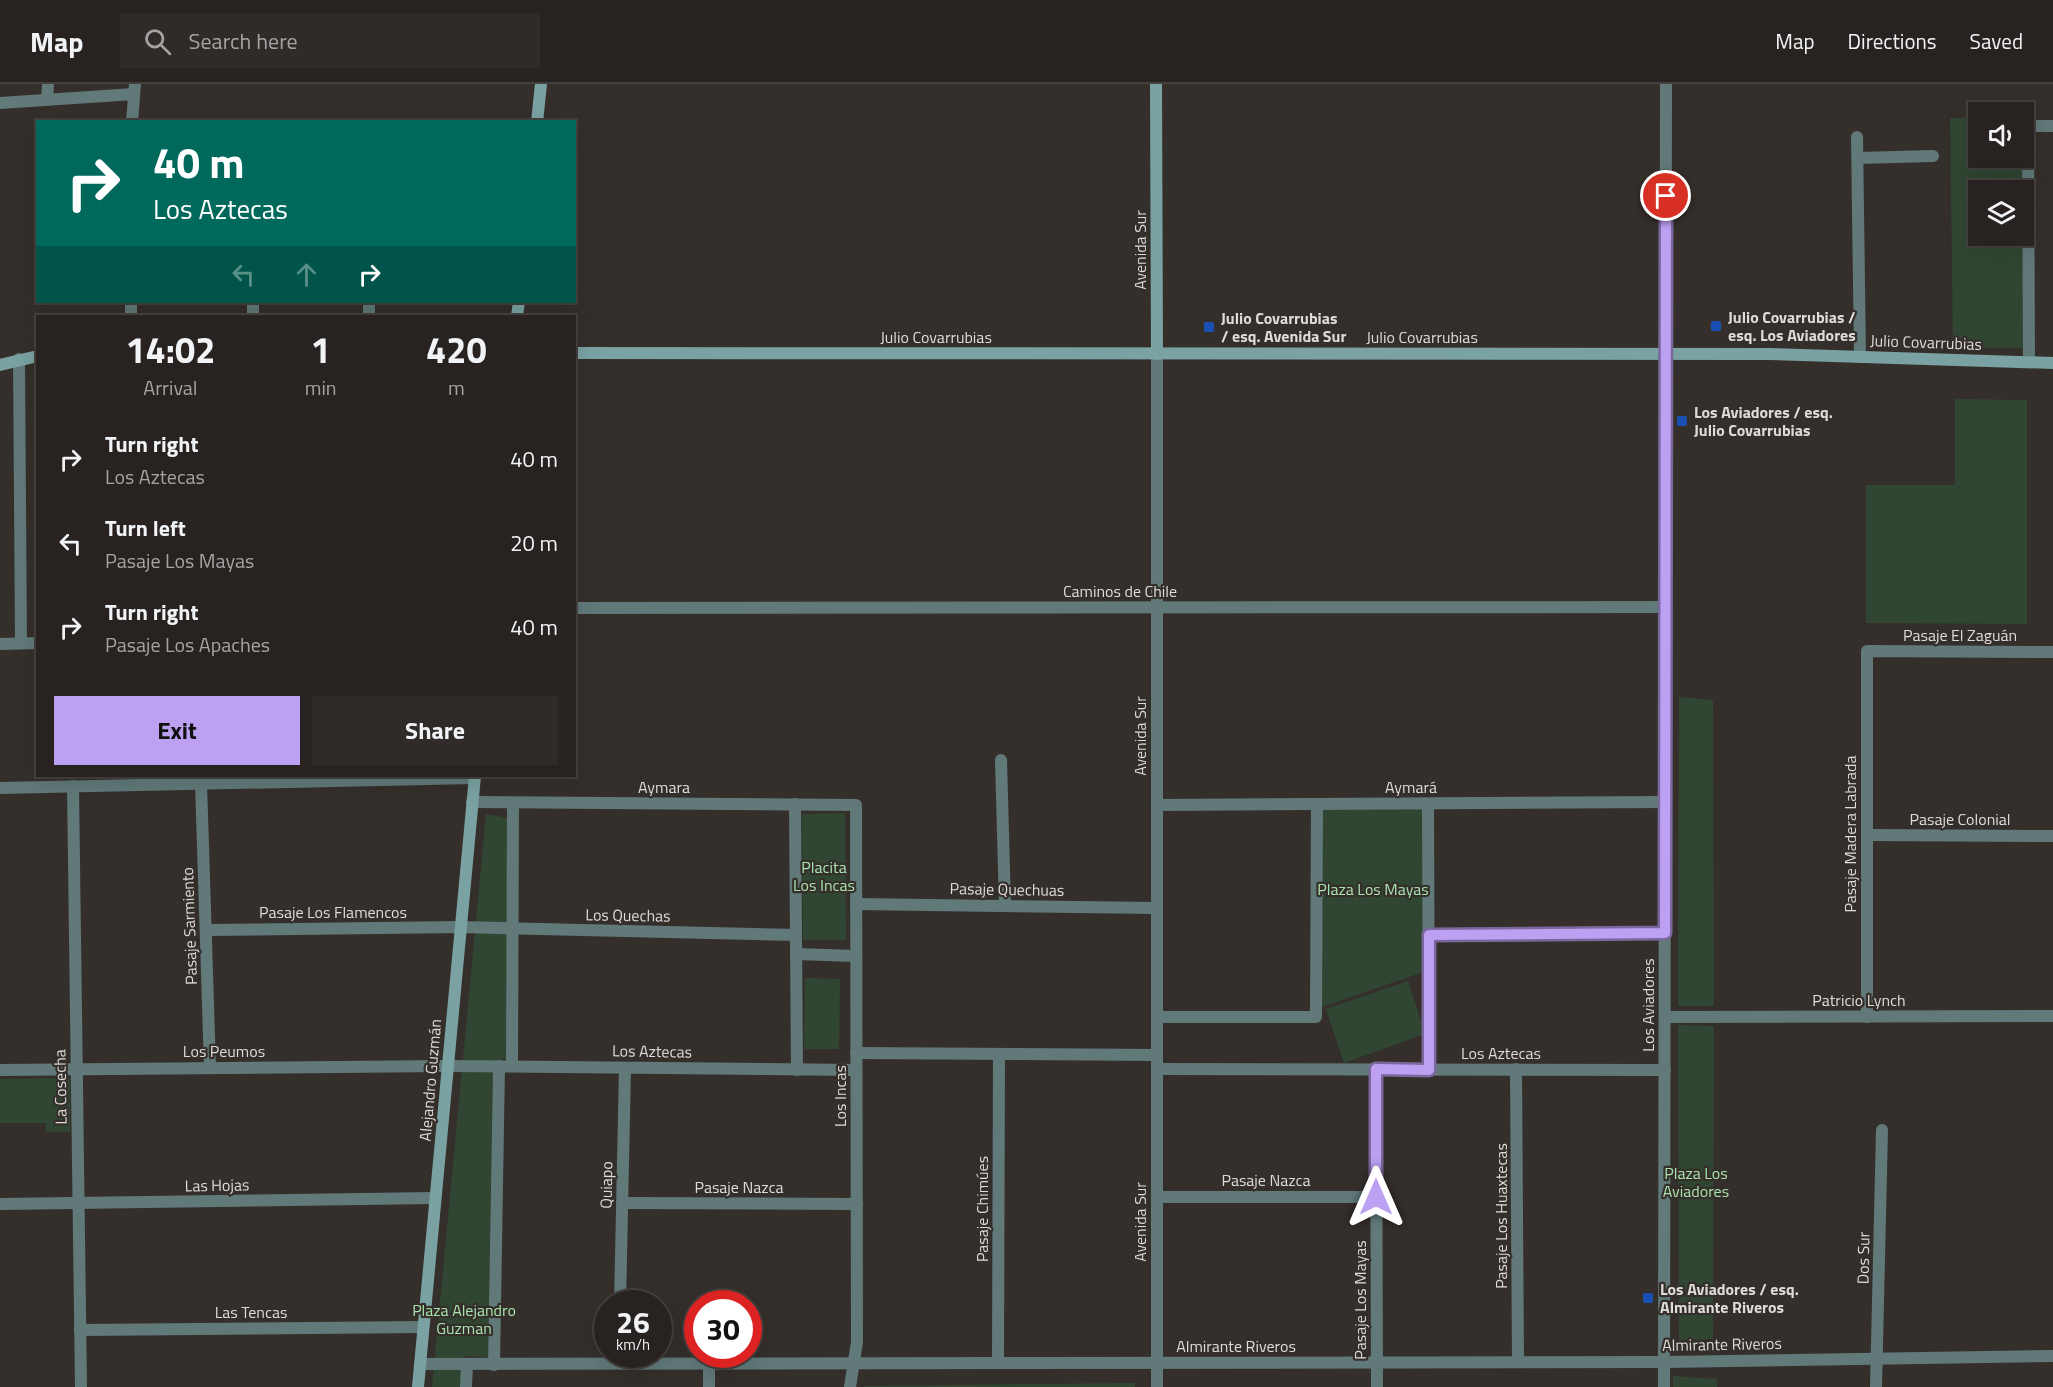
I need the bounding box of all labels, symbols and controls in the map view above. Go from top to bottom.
search box [120,14,540,68]
text: Map [30,20,84,63]
text: Search here [189,24,298,58]
icon: search [141,25,174,58]
text: Map [1775,25,1815,57]
text: Directions [1848,25,1937,57]
text: Saved [1970,25,2023,57]
map controls [1968,102,2034,246]
button: sound [1968,102,2034,168]
text: 40 m [153,130,245,194]
icon: right [54,144,132,222]
pin [1640,170,1691,221]
icon: arrive [1649,179,1682,212]
button: layers [1968,180,2034,246]
text: Los Aztecas [153,188,288,229]
street label: Avenida Sur [1128,210,1152,290]
icon: left [227,258,260,291]
icon: ahead [290,258,323,291]
icon: right [353,258,386,291]
place label: Julio Covarrubias / esq. Los Aviadores [1728,305,1856,347]
place label: Julio Covarrubias / esq. Avenida Sur [1221,306,1346,348]
marker: Julio Covarrubias / esq. Los Aviadores [1709,319,1723,333]
marker: Julio Covarrubias / esq. Avenida Sur [1202,320,1216,334]
text: 14:02 [125,322,215,377]
text: 1 [311,322,331,377]
text: 420 [426,322,487,377]
street label: Julio Covarrubias [880,325,992,349]
street label: Julio Covarrubias [1366,325,1478,349]
street label: Julio Covarrubias [1870,328,1982,356]
text: Arrival [143,372,198,403]
text: min [305,372,337,403]
text: m [448,372,465,403]
place label: Los Aviadores / esq. Julio Covarrubias [1694,400,1833,442]
marker: Los Aviadores / esq. Julio Covarrubias [1675,414,1689,428]
text: Turn right [105,427,199,461]
text: 40 m [510,442,558,476]
icon: right [54,443,87,476]
text: Los Aztecas [105,461,205,492]
text: Turn left [105,511,186,545]
text: 20 m [510,526,558,560]
icon: left [54,527,87,560]
text: Pasaje Los Mayas [105,545,254,576]
street label: Caminos de Chile [1063,579,1177,603]
text: Turn right [105,595,199,629]
text: 40 m [510,610,558,644]
icon: right [54,611,87,644]
street label: Pasaje El Zaguán [1903,623,2017,647]
text: Pasaje Los Apaches [105,629,270,660]
button: Exit [54,696,300,765]
button: Share [312,696,558,765]
street label: Avenida Sur [1128,696,1152,776]
street label: Pasaje Madera Labrada [1838,755,1862,913]
street label: Aymara [638,775,690,799]
street label: Aymará [1385,775,1437,799]
street label: Pasaje Colonial [1910,807,2010,831]
park label: Placita Los Incas [793,855,855,897]
street label: Pasaje Sarmiento [175,867,203,985]
street label: Pasaje Quechuas [949,876,1065,902]
park label: Plaza Los Mayas [1317,877,1429,901]
street label: Pasaje Los Flamencos [259,900,407,924]
street label: Los Quechas [585,902,671,928]
street label: Los Aviadores [1636,958,1660,1052]
street label: Patricio Lynch [1812,988,1906,1012]
street label: Alejandro Guzmán [413,1018,447,1142]
street label: Los Aztecas [612,1038,692,1064]
street label: Los Peumos [183,1039,265,1063]
street label: Los Aztecas [1461,1041,1541,1065]
street label: La Cosecha [47,1049,73,1125]
street label: Los Incas [828,1065,852,1127]
street label: Pasaje Los Huaxtecas [1489,1143,1513,1289]
street label: Pasaje Chimúes [970,1156,994,1262]
street label: Quiapo [594,1161,618,1209]
park label: Plaza Los Aviadores [1663,1161,1729,1203]
position arrow [1344,1165,1408,1229]
street label: Pasaje Nazca [1221,1168,1311,1192]
street label: Las Hojas [184,1172,250,1198]
street label: Pasaje Nazca [694,1175,784,1199]
street label: Avenida Sur [1128,1182,1152,1262]
street label: Dos Sur [1851,1231,1875,1284]
street label: Pasaje Los Mayas [1348,1240,1372,1360]
place label: Los Aviadores / esq. Almirante Riveros [1660,1277,1799,1319]
speed limit sign: 30 [684,1290,762,1368]
marker: Los Aviadores / esq. Almirante Riveros [1641,1291,1655,1305]
park label: Plaza Alejandro Guzman [412,1298,516,1340]
text: 26 [616,1299,650,1345]
street label: Las Tencas [215,1300,287,1324]
street label: Almirante Riveros [1662,1331,1782,1357]
text: km/h [616,1333,650,1356]
street label: Almirante Riveros [1176,1334,1296,1358]

